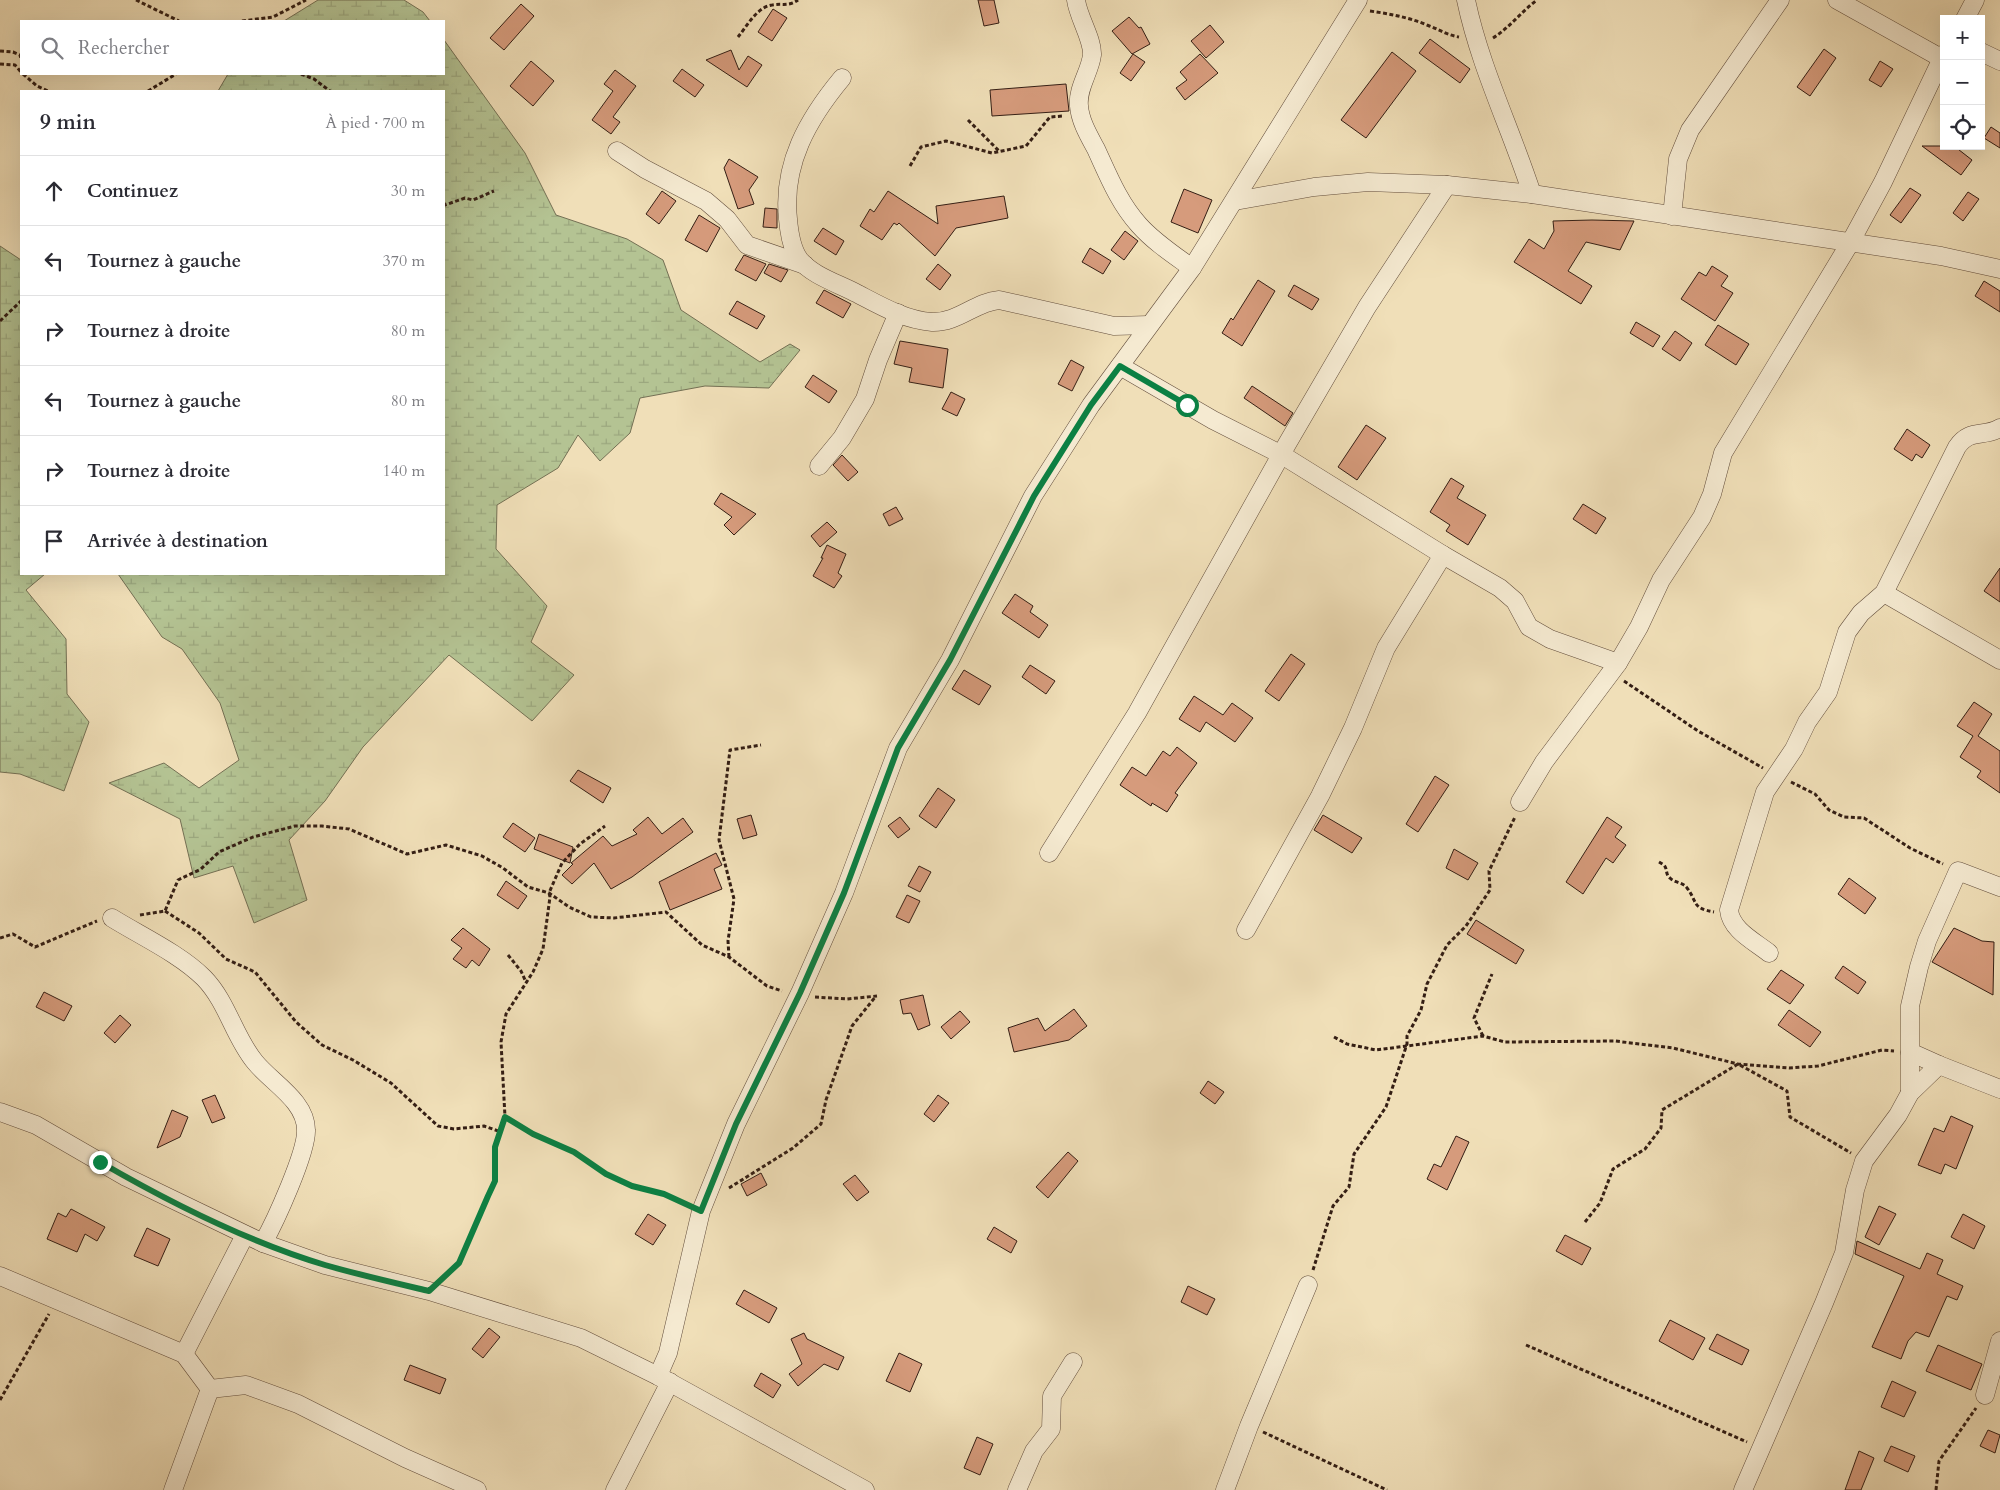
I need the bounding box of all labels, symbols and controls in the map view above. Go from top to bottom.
map controls [1940,15,1985,150]
button: + [1940,15,1985,60]
search box [20,20,445,75]
icon: search [38,34,66,62]
text: Rechercher [78,35,169,61]
button: − [1940,60,1985,105]
button: locate [1940,105,1985,150]
text: 9 min [40,108,96,137]
text: À pied · 700 m [325,112,425,134]
icon: ahead [40,177,68,205]
text: Continuez [87,178,178,204]
text: 30 m [391,180,425,202]
icon: left [40,247,68,275]
text: Tournez à gauche [87,248,241,274]
text: 370 m [383,250,425,272]
icon: right [40,317,68,345]
text: Tournez à droite [87,318,230,344]
text: 80 m [391,320,425,342]
icon: left [40,387,68,415]
text: Tournez à gauche [87,388,241,414]
text: 80 m [391,390,425,412]
route start [1176,394,1199,417]
icon: right [40,457,68,485]
text: Tournez à droite [87,458,230,484]
text: 140 m [383,460,425,482]
icon: arrive [40,527,68,555]
text: Arrivée à destination [87,528,268,554]
route end [89,1151,112,1174]

